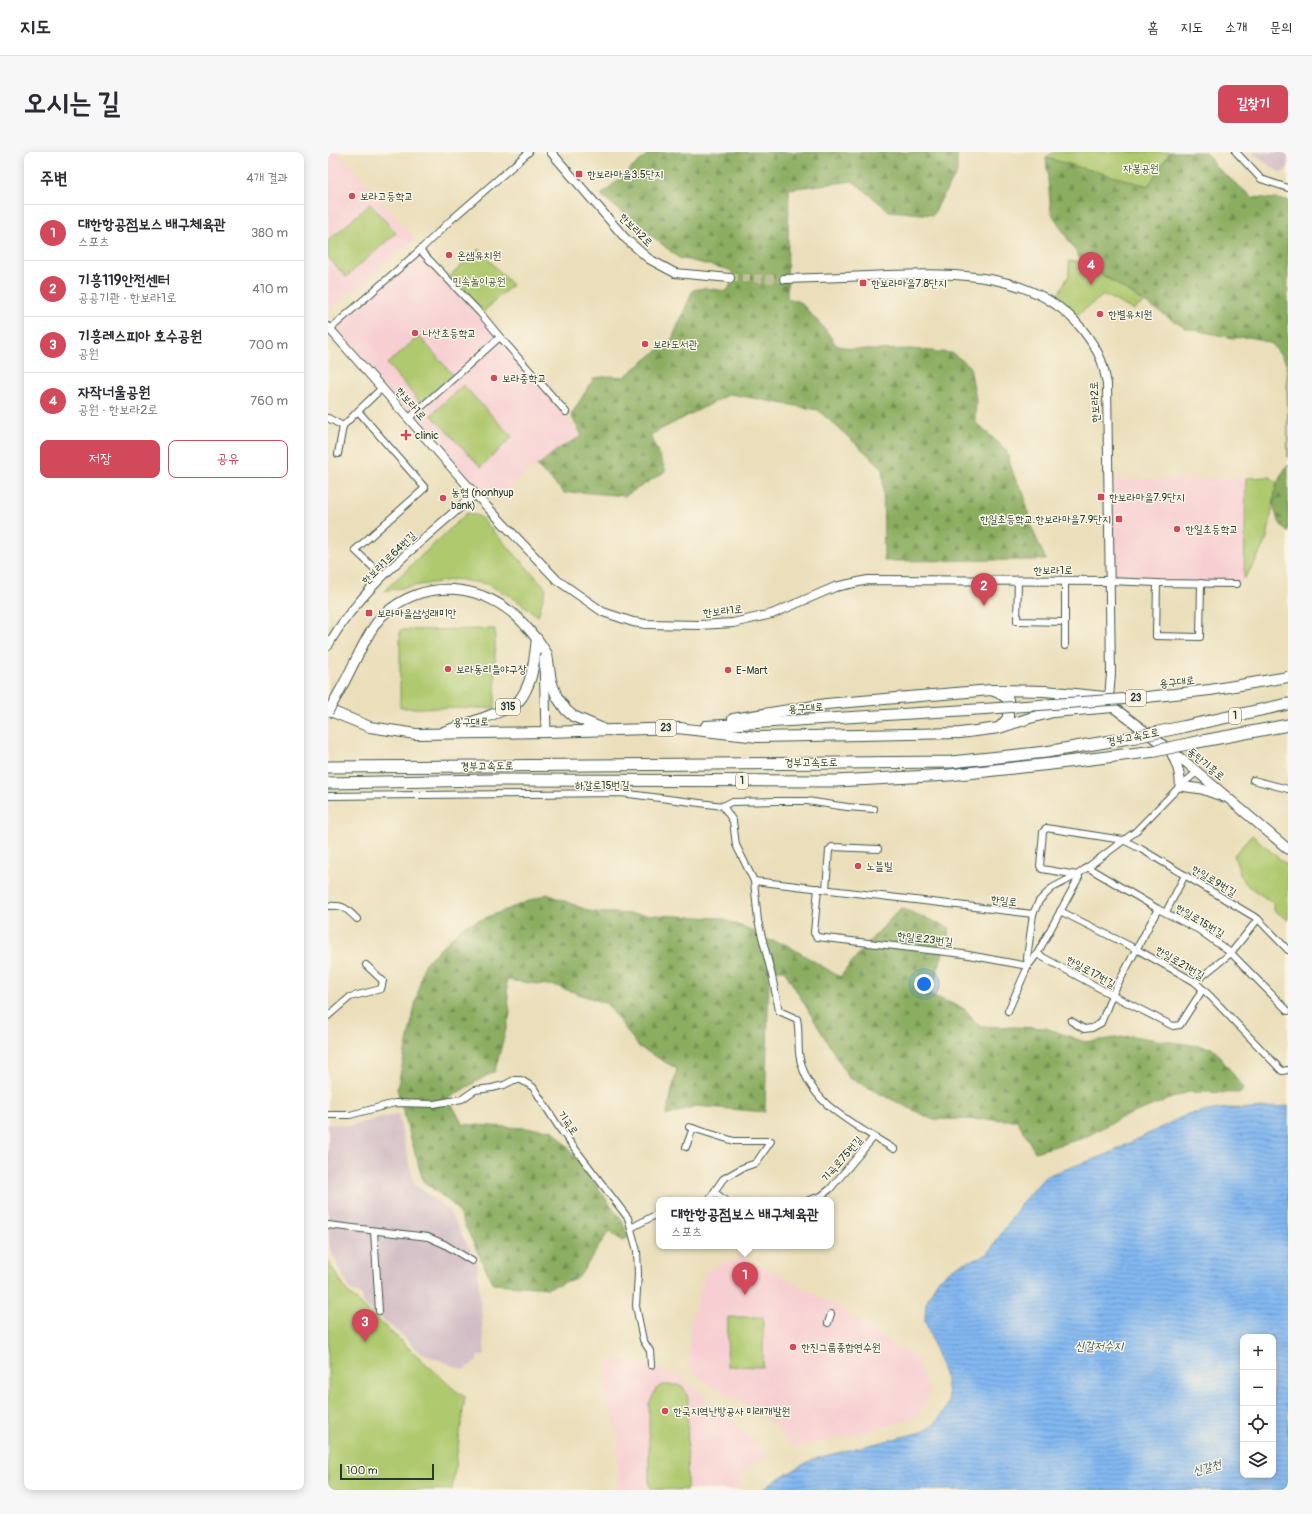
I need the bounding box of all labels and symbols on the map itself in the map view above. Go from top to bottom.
park label: 자봉공원 [1123,162,1159,175]
place label: 한보라마을3.5단지 [587,168,663,181]
marker: 한보라마을3.5단지 [574,169,584,179]
place label: 보라고등학교 [360,190,413,203]
marker: 보라고등학교 [347,191,357,201]
street label: 한보라2로 [617,211,655,249]
place label: 온샘유치원 [457,249,501,262]
marker: 온샘유치원 [444,250,454,260]
pin: 4 [1078,252,1104,285]
park label: 민속놀이공원 [452,275,506,288]
place label: 한보라마을7.8단지 [871,277,947,290]
marker: 한보라마을7.8단지 [858,278,868,288]
place label: 한별유치원 [1108,308,1152,321]
marker: 한별유치원 [1095,309,1105,319]
place label: 나산초등학교 [423,327,476,340]
marker: 나산초등학교 [410,328,420,338]
place label: 보라도서관 [653,338,697,351]
marker: 보라도서관 [640,339,650,349]
place label: 보라중학교 [502,372,546,385]
marker: 보라중학교 [489,373,499,383]
street label: 한보라2로 [1087,381,1103,423]
street label: 한보라1로 [393,385,429,423]
marker: clinic [400,429,412,441]
place label: clinic [415,429,439,442]
place label: 농협 (nonhyup bank) [451,486,514,512]
place label: 한보라마을7.9단지 [1109,491,1185,504]
marker: 한보라마을7.9단지 [1096,492,1106,502]
marker: 농협 (nonhyup bank) [438,493,448,503]
place label: 한일초등학교.한보라마을7.9단지 [980,513,1111,526]
marker: 한일초등학교.한보라마을7.9단지 [1114,514,1124,524]
place label: 한일초등학교 [1185,523,1238,536]
marker: 한일초등학교 [1172,524,1182,534]
street label: 한보라1로64번길 [359,529,419,587]
street label: 한보라1로 [1033,564,1073,577]
pin: 2 [971,573,997,606]
street label: 한보라1로 [703,602,744,620]
place label: 보라마을삼성래미안 [377,607,457,620]
marker: 보라마을삼성래미안 [364,608,374,618]
place label: 보라동리틀야구장 [456,663,527,676]
marker: 보라동리틀야구장 [443,664,453,674]
place label: E-Mart [736,664,768,677]
marker: E-Mart [723,665,733,675]
street label: 용구대로 [1159,674,1195,690]
road number: 23 [1126,690,1146,706]
road number: 315 [496,699,520,715]
street label: 용구대로 [788,700,824,716]
road number: 1 [1229,708,1241,724]
street label: 용구대로 [453,715,489,729]
road number: 23 [656,720,676,736]
street label: 경부고속도로 [1106,726,1160,748]
street label: 동탄기흥로 [1185,745,1227,783]
street label: 경부고속도로 [784,756,838,769]
street label: 경부고속도로 [460,759,514,773]
road number: 1 [736,773,748,789]
street label: 하갈로15번길 [575,779,629,792]
place label: 노블빌 [866,860,893,873]
marker: 노블빌 [853,861,863,871]
street label: 한일로9번길 [1189,863,1239,900]
street label: 한일로 [990,893,1018,909]
street label: 한일로15번길 [1173,901,1227,941]
street label: 한일로23번길 [896,929,954,949]
street label: 한일로21번길 [1153,943,1207,983]
street label: 한일로17번길 [1064,953,1118,991]
your location [914,974,934,994]
street label: 기곡로 [555,1108,581,1138]
street label: 기곡로75번길 [819,1133,865,1184]
pin: 1 [732,1262,758,1295]
pin: 3 [352,1309,378,1342]
water label: 신갈저수지 [1075,1339,1124,1354]
place label: 한진그룹종합연수원 [801,1341,881,1354]
marker: 한진그룹종합연수원 [788,1342,798,1352]
place label: 한국지역난방공사 미래개발원 [673,1405,791,1418]
marker: 한국지역난방공사 미래개발원 [660,1406,670,1416]
water label: 신갈천 [1191,1456,1224,1479]
scale bar [340,1462,434,1481]

